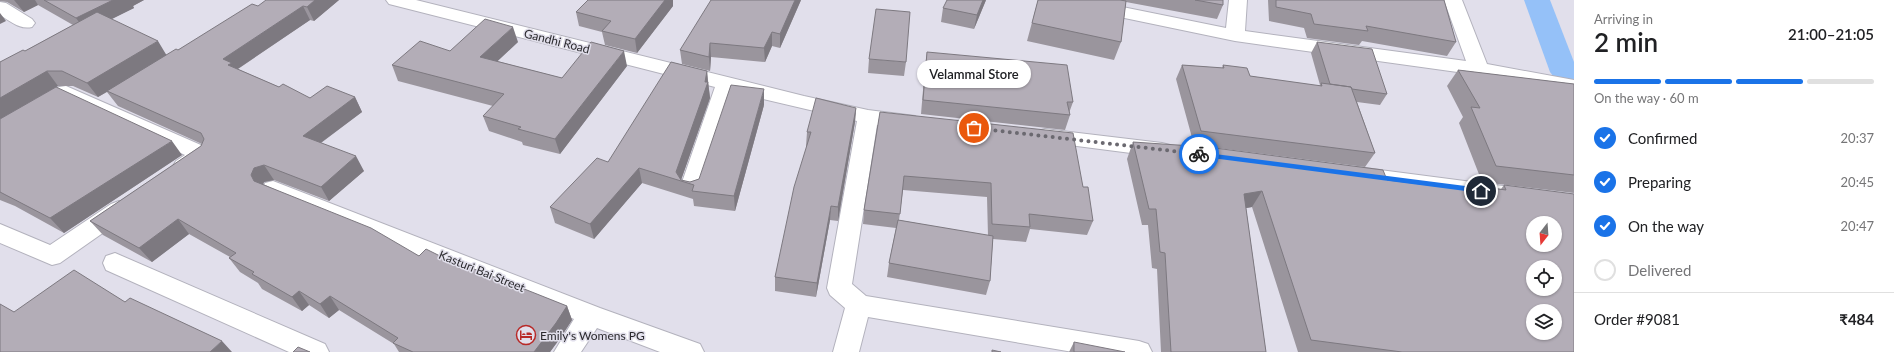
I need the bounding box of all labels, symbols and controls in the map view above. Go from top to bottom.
text: Arriving in [1594,11,1653,27]
text: 21:00–21:05 [1788,25,1874,43]
street label: Gandhi Road [522,26,592,56]
text: 2 min [1594,26,1658,58]
callout: Velammal Store [917,60,1031,88]
text: Velammal Store [929,66,1019,82]
text: On the way · 60 m [1594,90,1699,106]
pin [957,111,991,145]
icon: bag [963,117,985,139]
icon: check [1594,127,1616,149]
text: Confirmed [1628,129,1697,147]
text: 20:37 [1841,130,1874,146]
courier [1179,134,1219,174]
icon: bike [1188,143,1210,165]
icon: check [1594,171,1616,193]
text: Preparing [1628,173,1691,191]
pin [1464,174,1498,208]
text: 20:45 [1841,174,1874,190]
icon: home [1470,180,1492,202]
icon: check [1594,215,1616,237]
north arrow [1526,216,1562,252]
map controls [1526,216,1562,340]
text: On the way [1628,217,1704,235]
text: 20:47 [1841,218,1874,234]
street label: Kasturi Bai Street [437,247,528,295]
button: locate [1526,260,1562,296]
text: Delivered [1628,261,1691,279]
button: layers [1526,304,1562,340]
text: Order #9081 [1594,310,1680,328]
text: ₹484 [1839,310,1874,328]
hotel icon: Emily's Womens PG [515,324,537,346]
place label: Emily's Womens PG [540,328,645,343]

